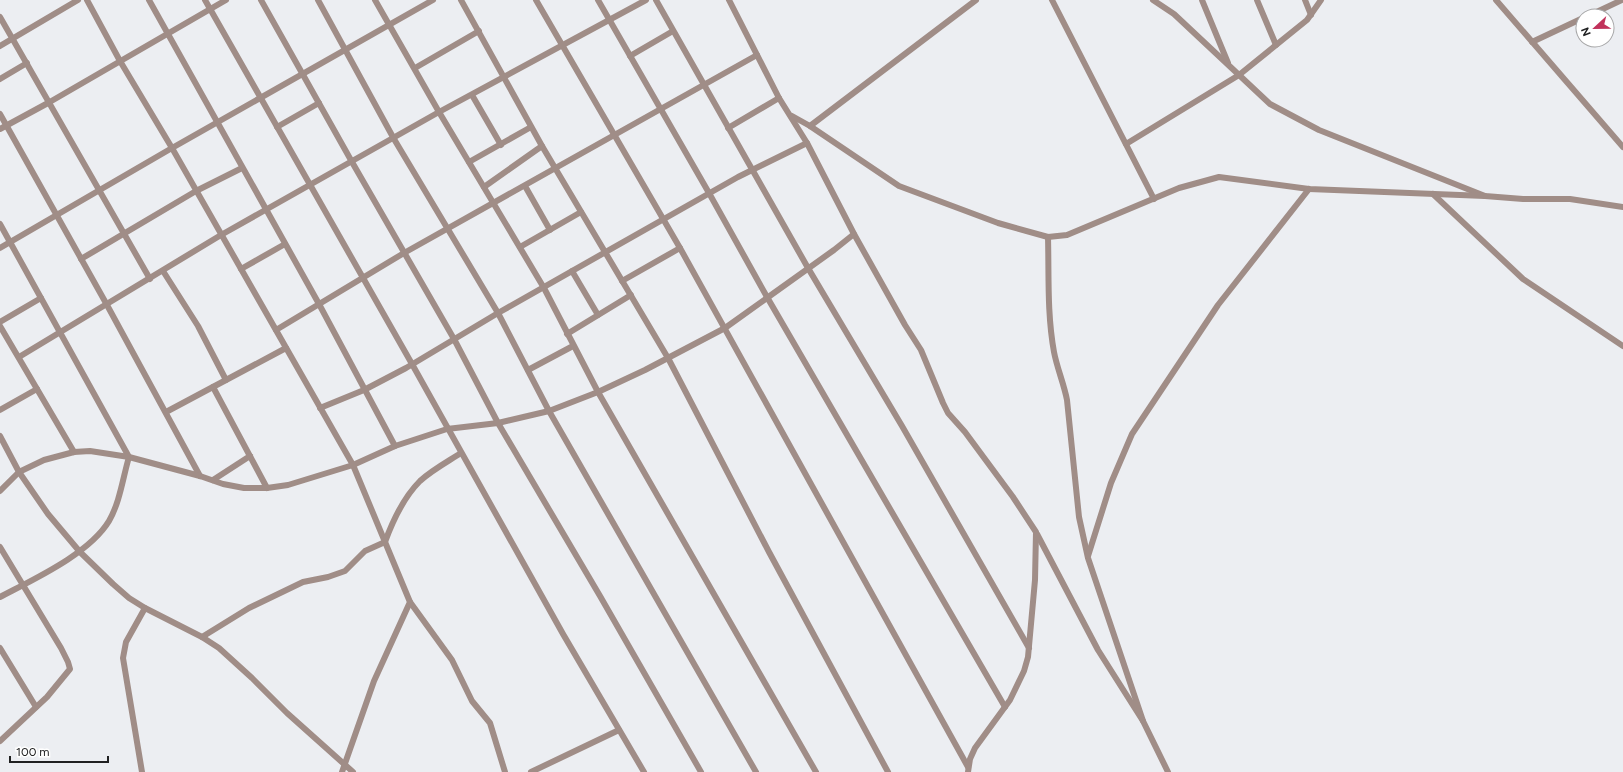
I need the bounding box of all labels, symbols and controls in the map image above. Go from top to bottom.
north arrow [1575,8,1615,48]
text: N [1579,25,1594,38]
scale bar [10,738,108,764]
text: 100 m [16,745,50,759]

